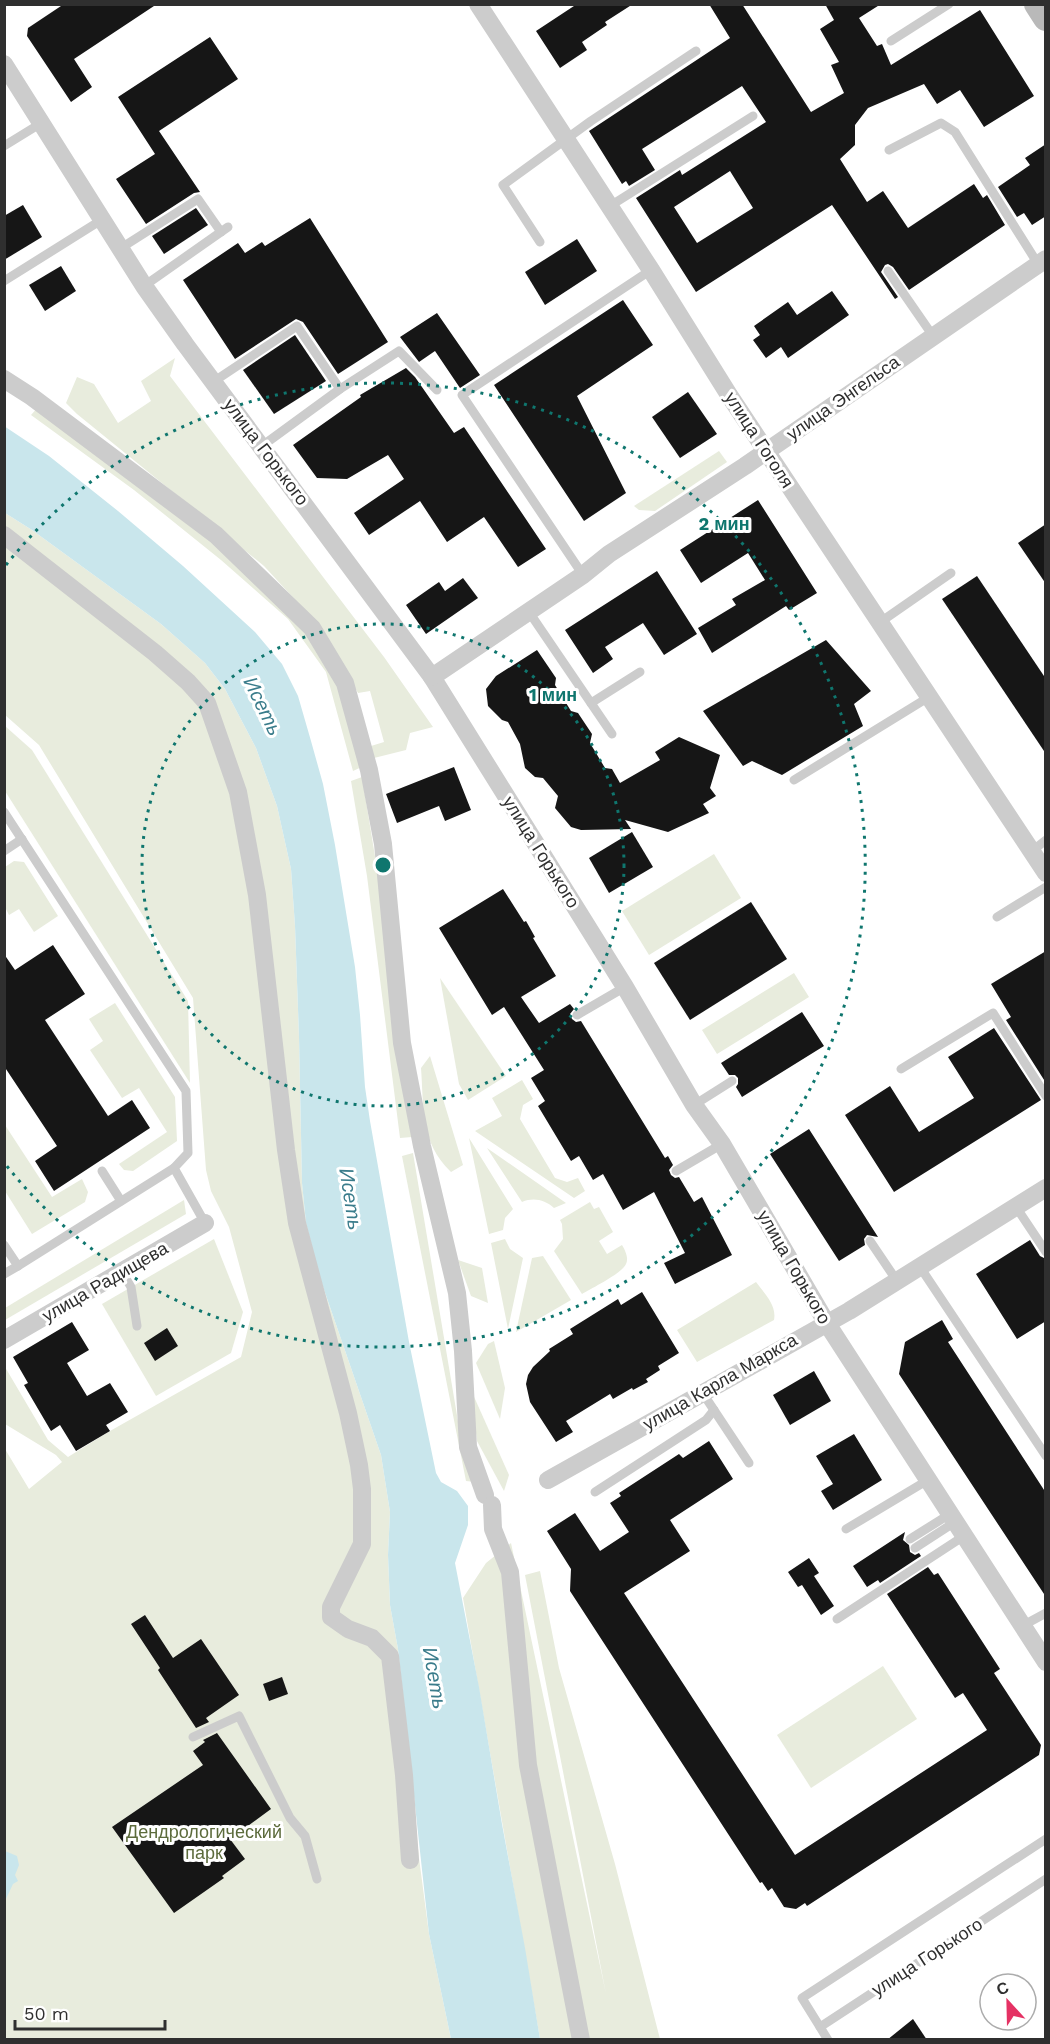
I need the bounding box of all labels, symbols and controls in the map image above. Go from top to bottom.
street label: улица Энгельса [782,350,904,444]
street label: улица Гоголя [721,388,798,492]
street label: улица Горького [220,394,313,509]
text: 2 мин [698,513,750,534]
water label: Исеть [239,673,287,739]
text: 1 мин [529,684,577,705]
street label: улица Горького [499,792,584,912]
centre of rings [373,855,393,875]
water label: Исеть [334,1166,368,1232]
street label: улица Горького [753,1206,835,1327]
street label: улица Радищева [38,1237,172,1326]
street label: улица Карла Маркса [639,1328,801,1434]
water label: Исеть [418,1645,452,1711]
park label: Дендрологический парк [126,1821,282,1863]
street label: улица Горького [867,1913,986,2000]
north arrow [978,1972,1038,2032]
text: С [994,1977,1012,2000]
scale bar [15,1993,165,2031]
text: 50 m [24,2003,69,2024]

